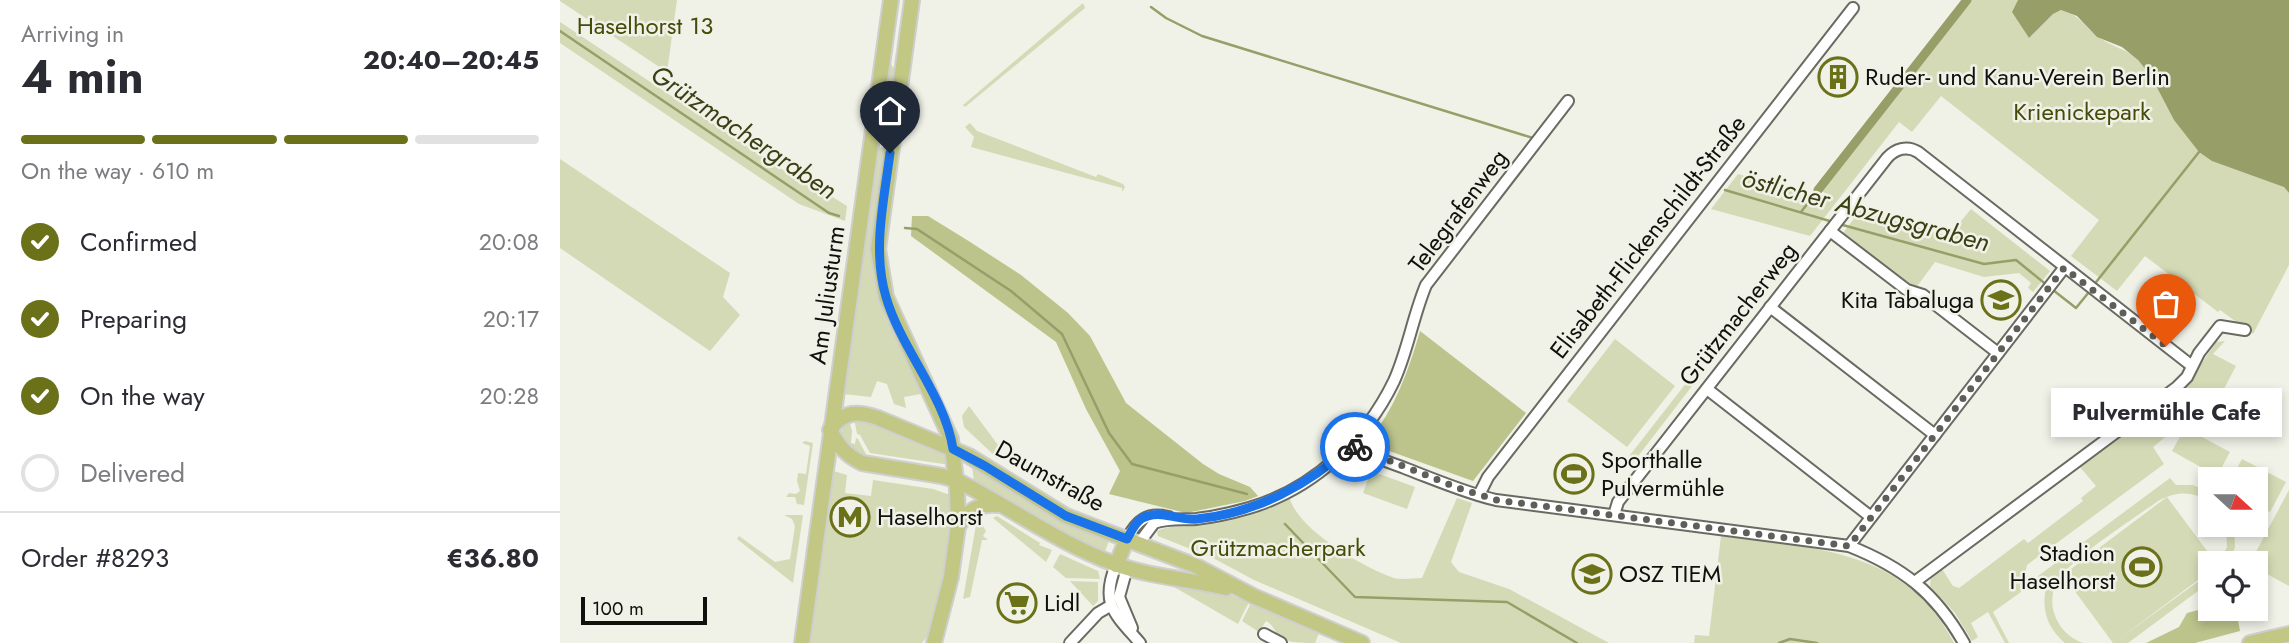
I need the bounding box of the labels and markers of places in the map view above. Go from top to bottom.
building icon: Ruder- und Kanu-Verein Berlin [1817,56,1859,98]
place label: Ruder- und Kanu-Verein Berlin [1865,59,2170,94]
pin [860,81,920,153]
pin [2136,274,2196,346]
school or university icon: Kita Tabaluga [1980,279,2022,321]
place label: Kita Tabaluga [1841,282,1974,317]
callout: Pulvermühle Cafe [2050,388,2282,437]
place label: Sporthalle Pulvermühle [1601,442,1724,505]
sports icon: Sporthalle Pulvermühle [1553,453,1595,495]
metro station icon: Haselhorst [829,496,871,538]
place label: Haselhorst [877,499,983,534]
place label: Stadion Haselhorst [2009,535,2115,598]
sports icon: Stadion Haselhorst [2121,546,2163,588]
school or university icon: OSZ TIEM [1571,553,1613,595]
place label: OSZ TIEM [1619,556,1721,591]
supermarket icon: Lidl [996,582,1038,624]
place label: Lidl [1044,585,1080,620]

